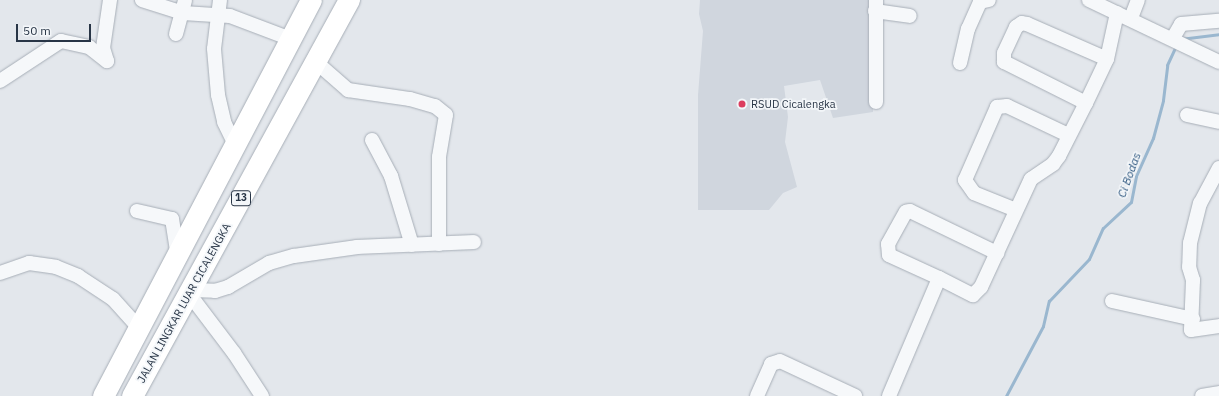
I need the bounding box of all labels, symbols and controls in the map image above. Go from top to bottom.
scale bar [18,16,93,42]
text: 50 m [23,23,51,38]
place label: RSUD Cicalengka [751,97,836,111]
marker: RSUD Cicalengka [736,98,748,110]
water label: Ci Bodas [1114,150,1144,200]
road number: 13 [231,190,251,206]
street label: JALAN LINGKAR LUAR CICALENGKA [134,221,234,385]

